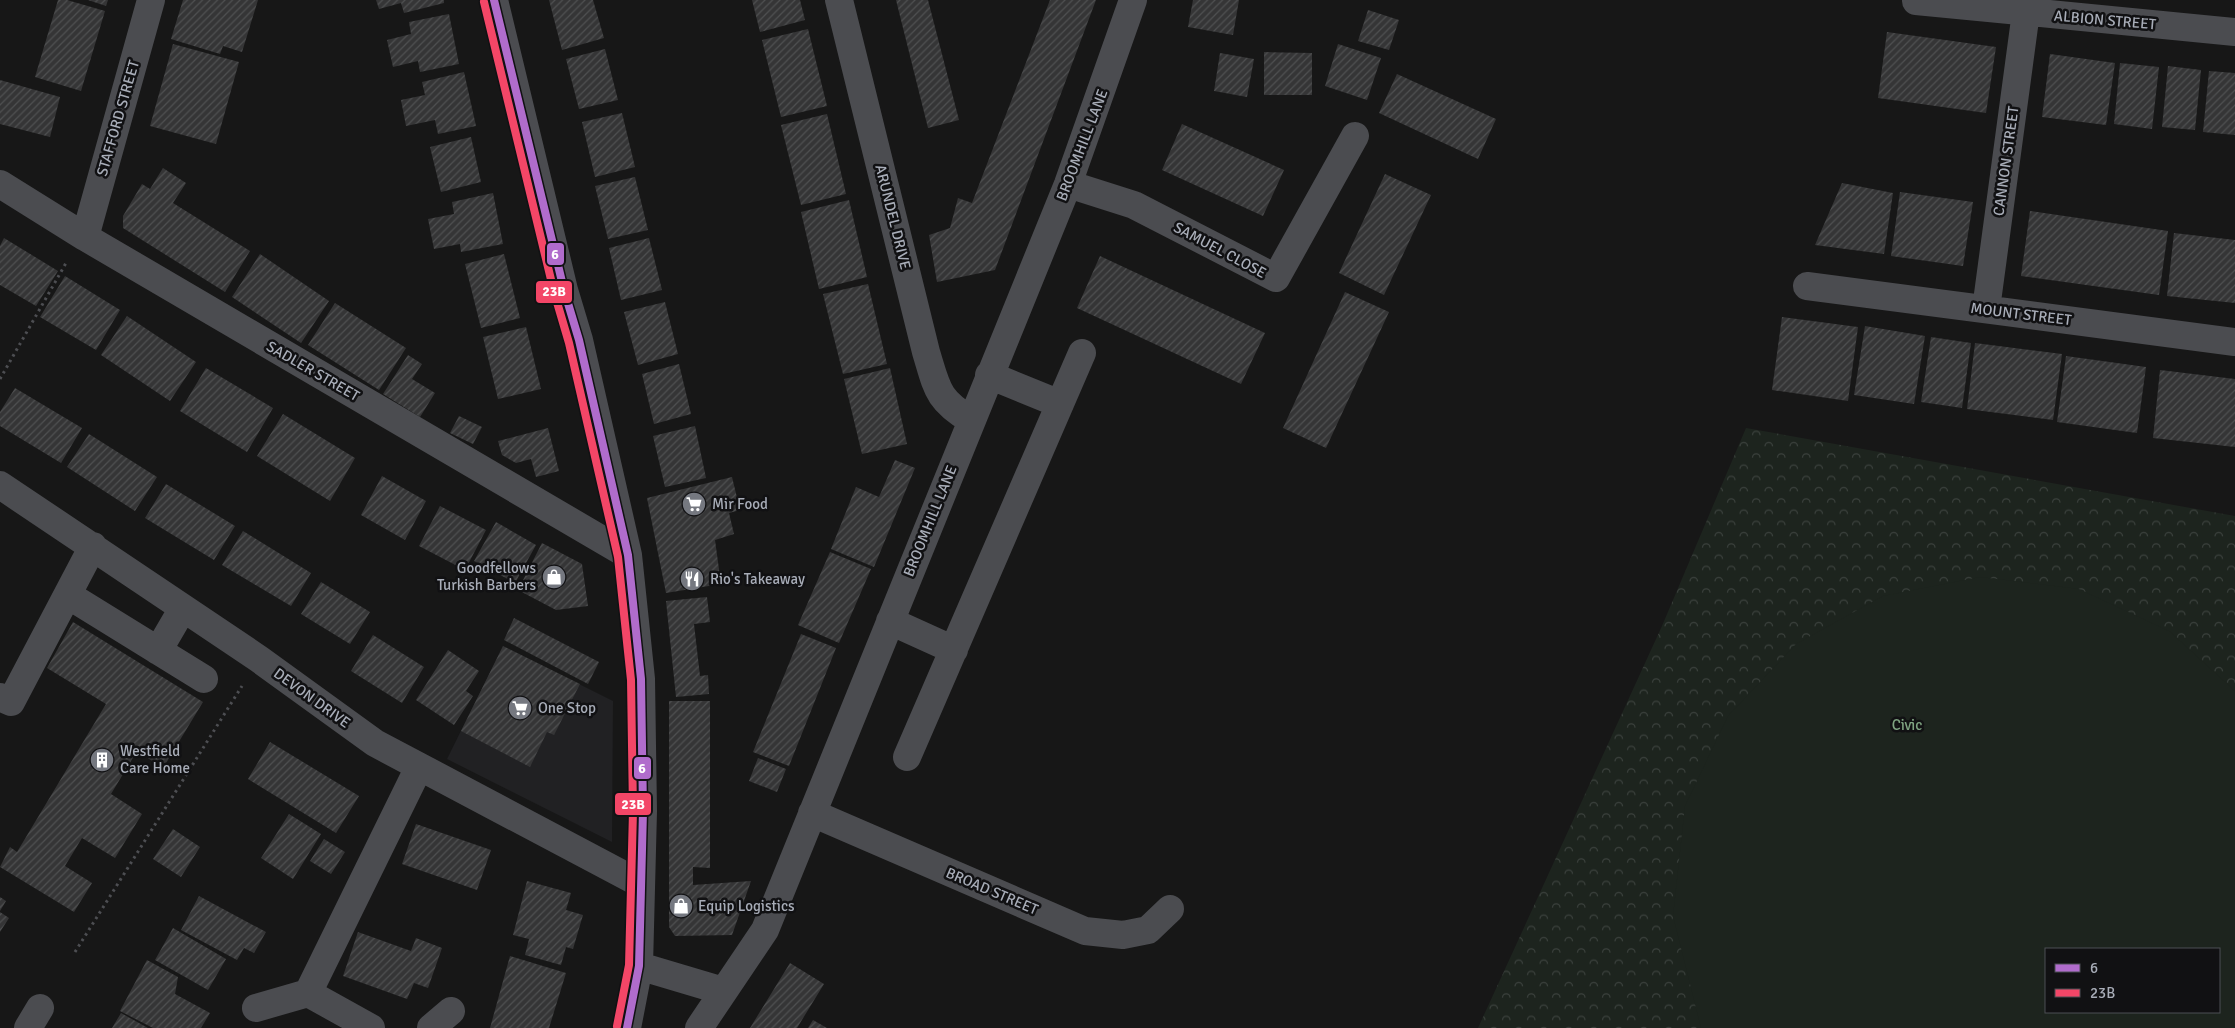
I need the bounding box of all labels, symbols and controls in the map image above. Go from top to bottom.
street label: ALBION STREET [2053,7,2157,33]
street label: STAFFORD STREET [93,57,143,178]
street label: BROOMHILL LANE [1052,86,1112,204]
street label: CANNON STREET [1989,104,2023,217]
street label: ARUNDEL DRIVE [871,163,915,271]
street label: SAMUEL CLOSE [1171,218,1269,282]
line badge: 6 [546,242,565,266]
text: 6 [551,246,559,263]
line badge: 23B [535,280,573,304]
text: 23B [542,283,566,300]
street label: MOUNT STREET [1969,299,2073,329]
street label: SADLER STREET [263,337,363,405]
street label: BROOMHILL LANE [899,463,961,579]
supermarket icon: Mir Food [681,491,707,517]
place label: Mir Food [712,495,768,513]
place label: Goodfellows Turkish Barbers [437,559,536,594]
shop icon: Goodfellows Turkish Barbers [541,564,567,590]
restaurant icon: Rio's Takeaway [679,566,705,592]
place label: Rio's Takeaway [710,570,805,588]
street label: DEVON DRIVE [270,664,354,732]
supermarket icon: One Stop [507,695,533,721]
place label: One Stop [538,699,596,717]
park label: Civic [1892,716,1922,734]
place label: Westfield Care Home [120,742,190,777]
building icon: Westfield Care Home [89,747,115,773]
line badge: 6 [633,756,652,780]
text: 6 [638,760,646,777]
line badge: 23B [614,792,652,816]
text: 23B [621,796,645,813]
street label: BROAD STREET [943,863,1041,919]
shop icon: Equip Logistics [668,893,694,919]
place label: Equip Logistics [698,897,795,915]
legend [2045,948,2220,1013]
text: 6 [2090,959,2098,977]
text: 23B [2090,984,2115,1002]

